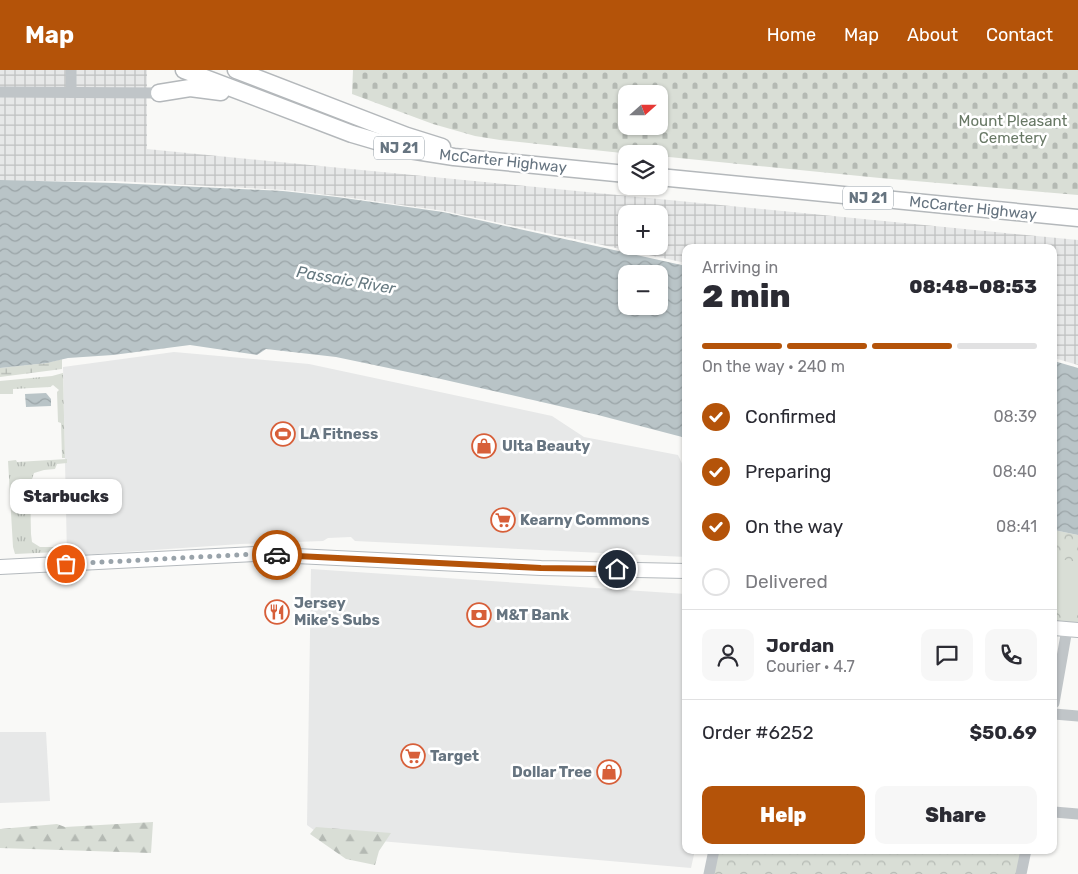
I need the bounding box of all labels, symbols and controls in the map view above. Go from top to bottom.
text: Map [25,21,74,49]
text: Home [767,24,816,46]
text: Map [844,24,879,46]
text: About [907,24,958,46]
text: Contact [986,24,1053,46]
north arrow [618,85,668,135]
map controls [618,85,668,315]
park label: Mount Pleasant Cemetery [959,112,1068,147]
road number: NJ 21 [374,136,424,160]
street label: McCarter Highway [438,145,568,177]
button: layers [618,145,668,195]
road number: NJ 21 [843,186,893,210]
street label: McCarter Highway [908,192,1038,224]
button: + [618,205,668,255]
text: Arriving in [702,258,778,277]
water label: Passaic River [295,262,398,298]
button: − [618,265,668,315]
text: 08:48–08:53 [909,275,1037,298]
text: 2 min [702,277,791,315]
text: On the way · 240 m [702,357,845,376]
icon: check [702,403,730,431]
text: Confirmed [745,405,836,428]
text: 08:39 [993,407,1037,426]
sports icon: LA Fitness [270,421,296,447]
place label: LA Fitness [300,425,378,443]
shop icon: Ulta Beauty [471,433,497,459]
place label: Ulta Beauty [502,437,590,455]
icon: check [702,458,730,486]
text: Preparing [745,460,831,483]
text: 08:40 [992,462,1037,481]
callout: Starbucks [10,479,122,514]
text: Starbucks [23,487,109,506]
supermarket icon: Kearny Commons [490,507,516,533]
place label: Kearny Commons [520,511,650,529]
icon: check [702,513,730,541]
text: On the way [745,515,843,538]
text: 08:41 [996,517,1037,536]
courier [252,530,302,580]
icon: car [263,541,291,569]
pin [45,543,87,585]
pin [596,548,638,590]
icon: bag [52,550,80,578]
icon: home [603,555,631,583]
text: Delivered [745,570,828,593]
place label: Jersey Mike's Subs [294,594,380,629]
restaurant icon: Jersey Mike's Subs [264,599,290,625]
bank icon: M&T Bank [466,602,492,628]
place label: M&T Bank [496,606,569,624]
button: person [702,629,754,681]
button: chat [921,629,973,681]
button: phone [985,629,1037,681]
text: Jordan [766,634,834,657]
text: Courier · 4.7 [766,657,855,676]
text: Order #6252 [702,721,814,744]
text: $50.69 [969,721,1037,744]
supermarket icon: Target [400,743,426,769]
place label: Target [430,747,479,765]
shop icon: Dollar Tree [596,759,622,785]
place label: Dollar Tree [512,763,592,781]
button: Help [702,786,865,844]
button: Share [875,786,1037,844]

